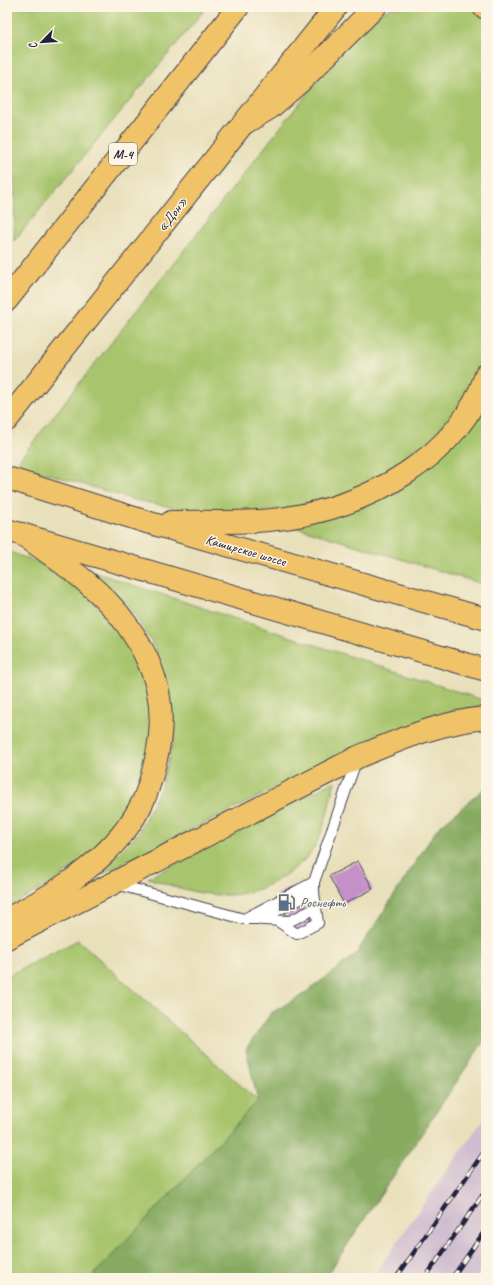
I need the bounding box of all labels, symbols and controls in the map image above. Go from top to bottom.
north arrow [22,22,62,62]
text: С [25,39,40,52]
road number: М-4 [109,143,137,165]
street label: «Дон» [153,193,191,235]
street label: Каширское шоссе [204,531,289,570]
fuel station icon: Роснефть [277,892,297,912]
place label: Роснефть [300,894,347,911]

